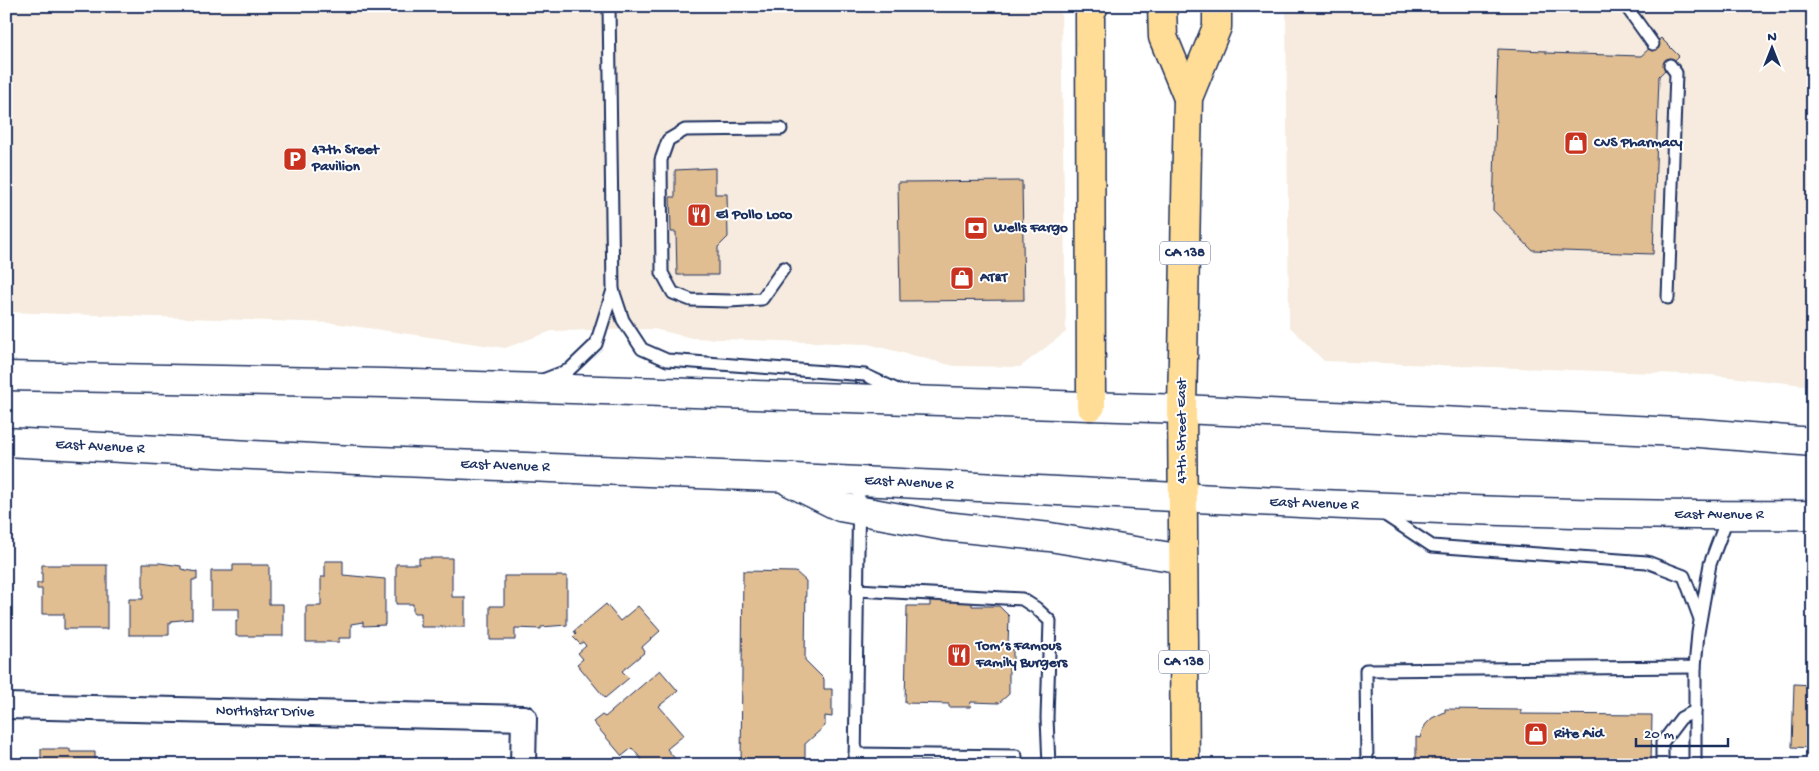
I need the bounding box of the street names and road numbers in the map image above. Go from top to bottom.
road number: CA 138 [1160,242,1210,264]
street label: 47th Street East [1173,376,1191,484]
street label: East Avenue R [55,436,146,458]
street label: East Avenue R [460,455,551,477]
street label: East Avenue R [864,472,955,494]
street label: East Avenue R [1269,493,1360,515]
street label: East Avenue R [1674,506,1765,524]
road number: CA 138 [1159,650,1209,674]
street label: Northstar Drive [216,702,315,722]

